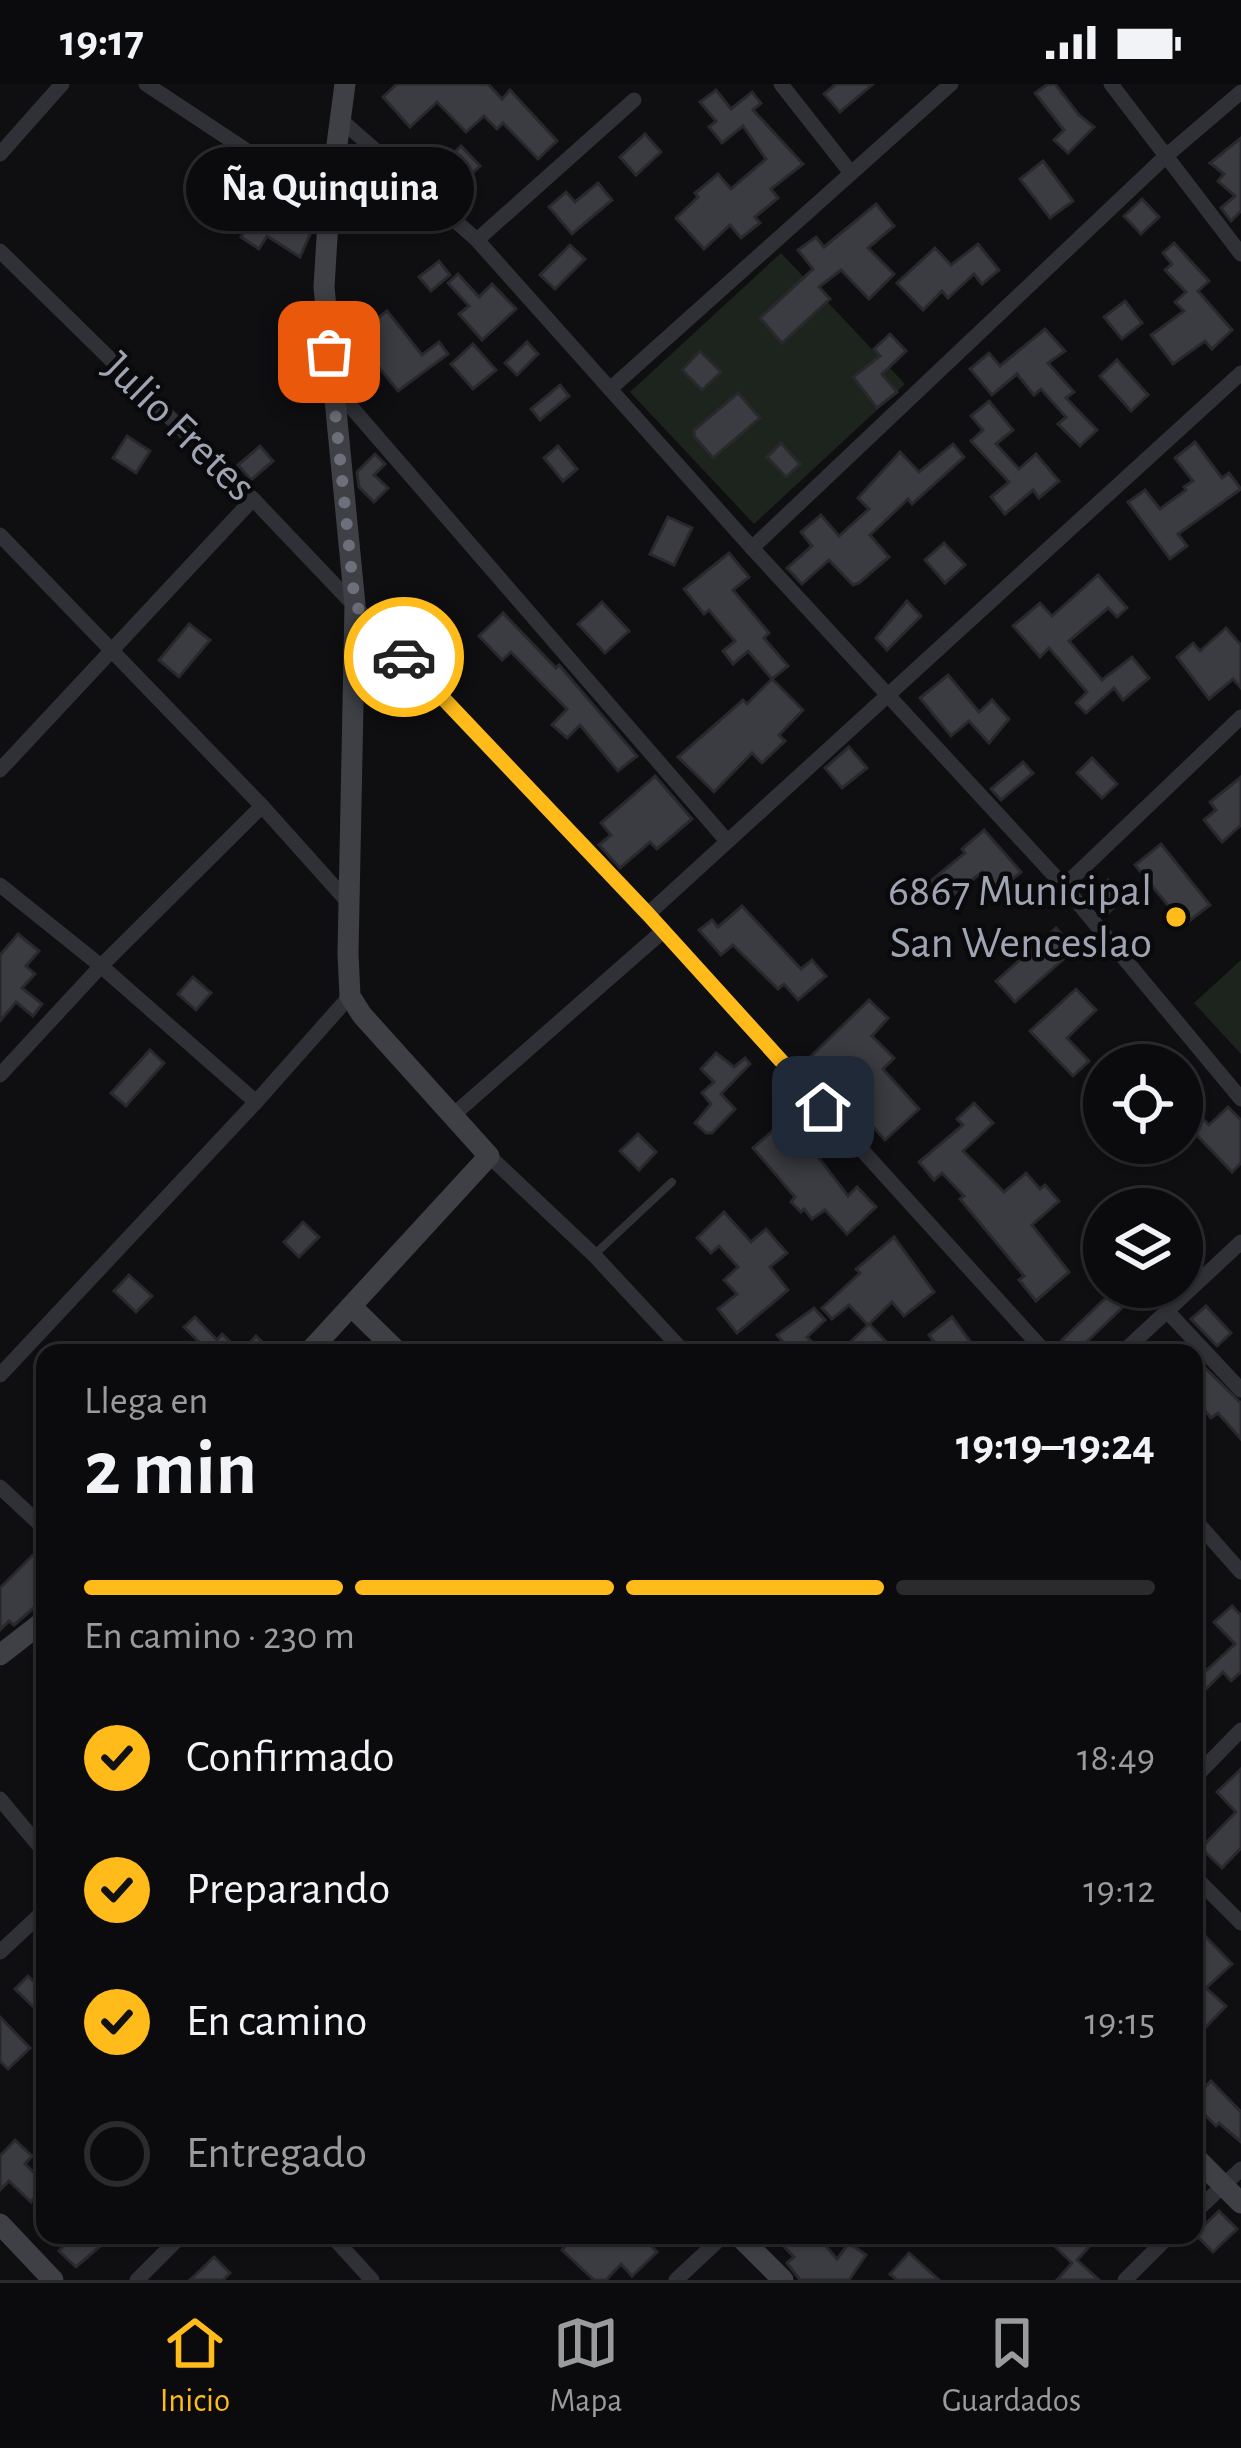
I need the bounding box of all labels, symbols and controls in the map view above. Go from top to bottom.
text: 19:17 [60,19,144,64]
callout: Ña Quinquina [185,148,473,232]
text: Ña Quinquina [221,169,439,208]
pin [278,301,380,403]
icon: bag [296,319,362,385]
street label: Julio Fretes [94,344,264,510]
courier [344,597,464,717]
icon: car [371,624,437,690]
place label: 6867 Municipal San Wenceslao [888,869,1152,966]
marker: 6867 Municipal San Wenceslao [1163,904,1189,930]
map controls [1083,1044,1203,1308]
button: locate [1083,1044,1203,1164]
pin [772,1056,874,1158]
icon: home [790,1074,856,1140]
button: layers [1083,1188,1203,1308]
text: Llega en [84,1382,209,1421]
text: 19:19–19:24 [956,1423,1155,1468]
text: 2 min [84,1431,257,1509]
text: En camino · 230 m [84,1617,355,1656]
icon: check [84,1725,150,1791]
text: Confirmado [186,1735,395,1780]
text: 18:49 [1077,1739,1155,1778]
icon: check [84,1857,150,1923]
text: Preparando [186,1867,390,1912]
text: 19:12 [1083,1871,1155,1910]
icon: check [84,1989,150,2055]
text: En camino [186,1999,367,2044]
text: 19:15 [1085,2003,1155,2042]
text: Entregado [186,2131,367,2176]
tab: Inicio [160,2310,230,2422]
tab: Mapa [550,2310,623,2422]
tab: Guardados [942,2310,1081,2422]

